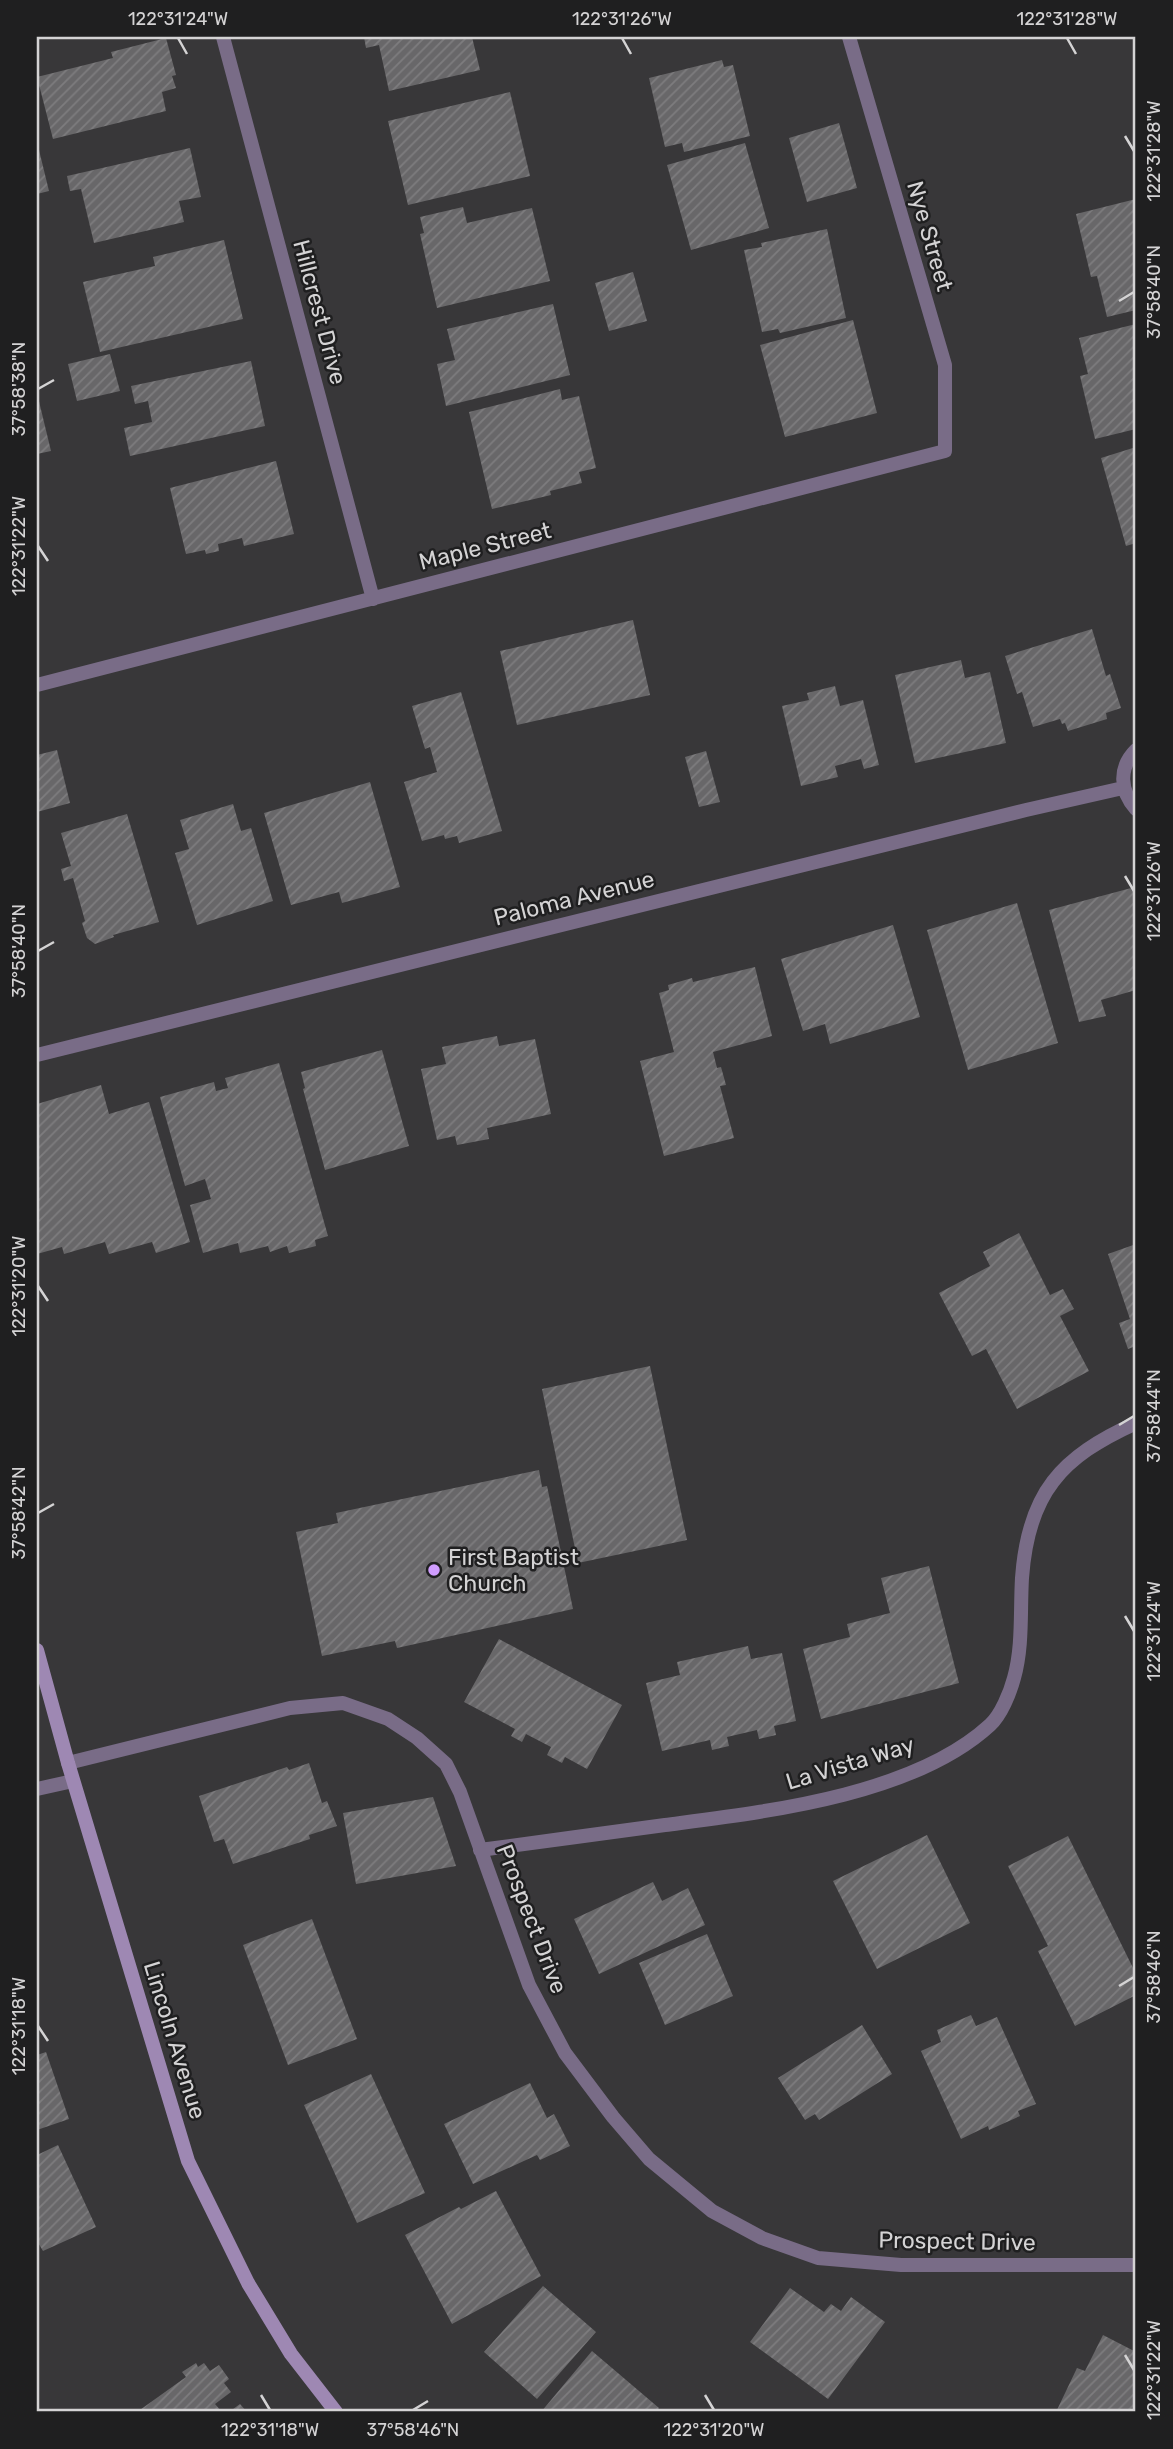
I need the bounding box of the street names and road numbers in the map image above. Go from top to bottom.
street label: Nye Street [901,178,959,294]
street label: Hillcrest Drive [287,236,353,388]
street label: Maple Street [416,516,554,576]
street label: Paloma Avenue [491,864,657,932]
street label: La Vista Way [782,1730,918,1796]
street label: Prospect Drive [491,1840,573,1998]
street label: Lincoln Avenue [138,1958,212,2122]
street label: Prospect Drive [878,2226,1036,2256]

